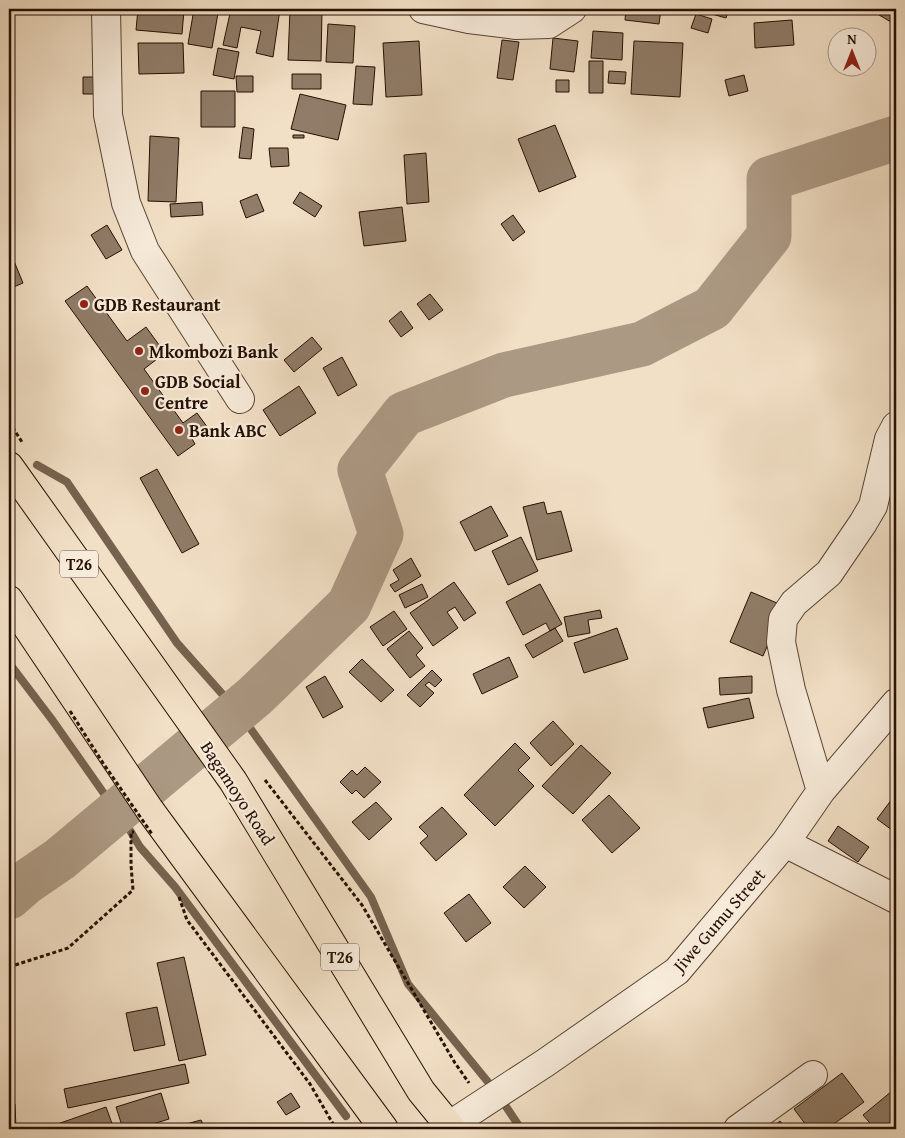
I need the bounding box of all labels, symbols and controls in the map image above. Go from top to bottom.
north arrow [828,28,878,78]
text: N [847,29,857,49]
place label: GDB Restaurant [94,291,221,318]
marker: GDB Restaurant [78,298,90,310]
place label: Mkombozi Bank [149,338,279,365]
marker: Mkombozi Bank [133,345,145,357]
place label: GDB Social Centre [155,368,241,416]
marker: GDB Social Centre [139,385,151,397]
place label: Bank ABC [189,417,267,444]
marker: Bank ABC [173,424,185,436]
road number: T26 [60,550,98,578]
street label: Bagamoyo Road [194,736,282,851]
street label: Jiwe Gumu Street [665,862,772,979]
road number: T26 [321,944,359,970]

